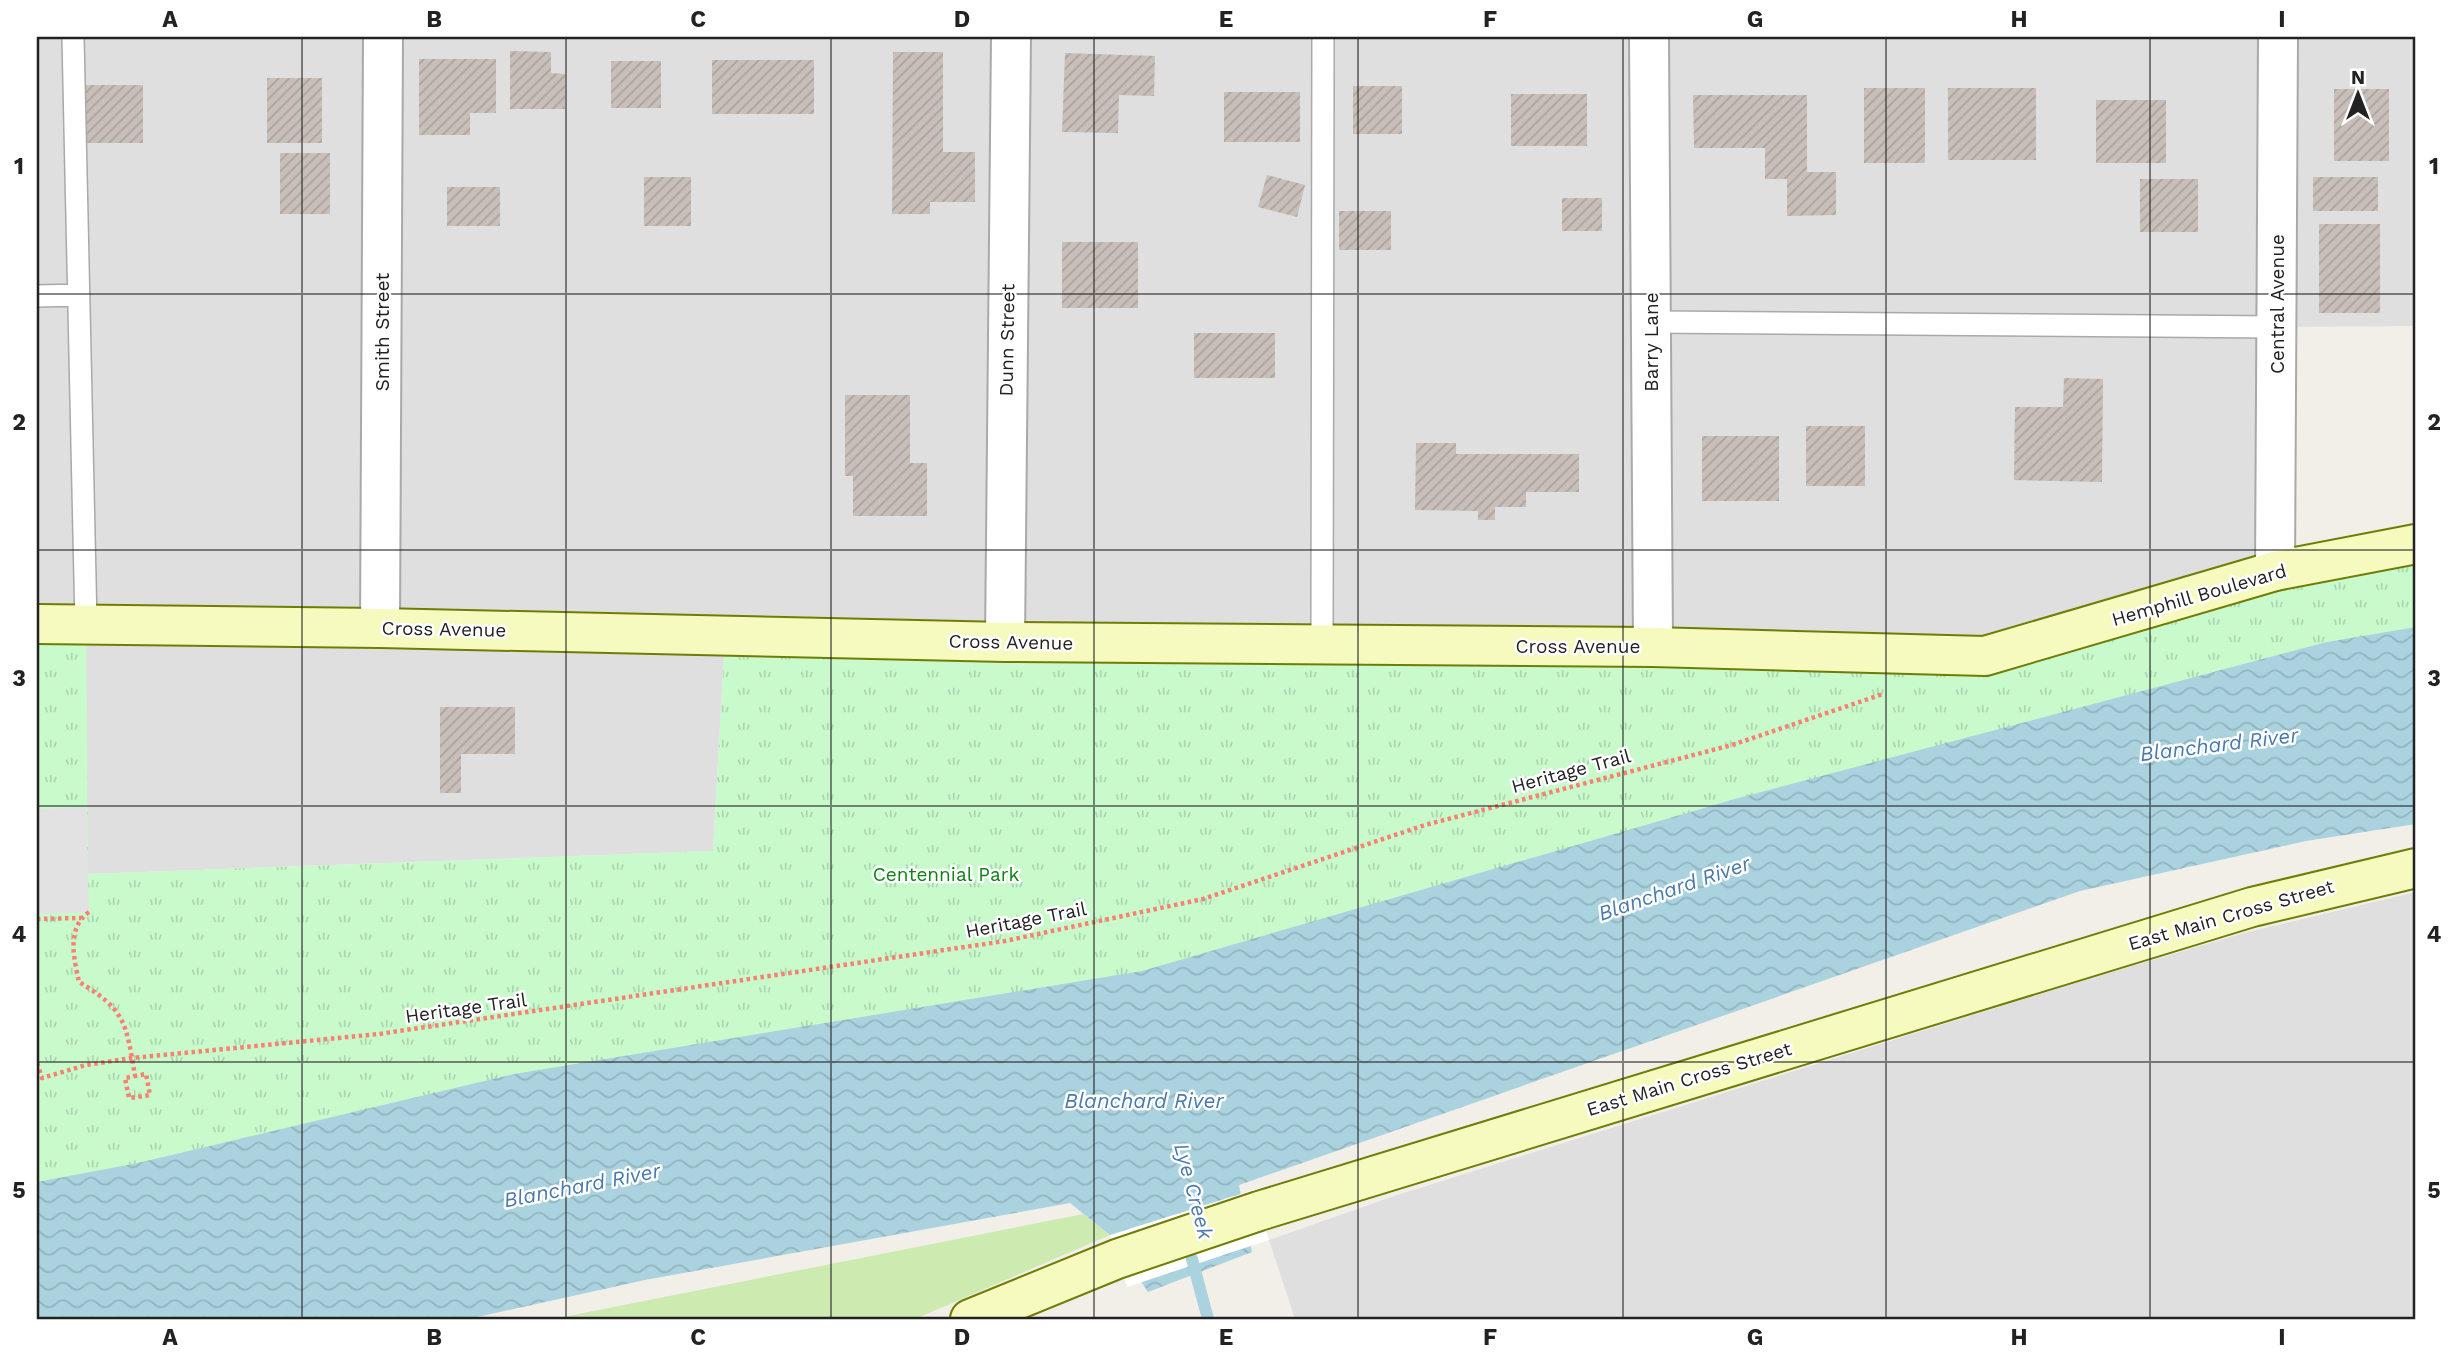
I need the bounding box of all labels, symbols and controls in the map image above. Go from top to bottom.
text: A [162,6,178,33]
text: B [426,6,442,33]
text: C [690,6,706,33]
text: D [954,6,970,33]
text: E [1219,6,1233,33]
text: F [1483,6,1497,33]
text: G [1747,6,1763,33]
text: H [2010,6,2028,33]
text: I [2278,6,2286,33]
north arrow [2324,60,2394,130]
text: N [2351,66,2365,89]
text: 1 [14,153,24,180]
text: 1 [2429,153,2439,180]
street label: Central Avenue [2266,234,2289,374]
street label: Smith Street [371,273,394,391]
street label: Dunn Street [995,283,1019,397]
street label: Barry Lane [1640,292,1663,392]
text: 2 [12,409,26,436]
text: 2 [2427,409,2441,436]
street label: Hemphill Boulevard [2109,559,2289,631]
street label: Cross Avenue [381,616,507,642]
street label: Cross Avenue [948,629,1074,655]
street label: Cross Avenue [1516,635,1640,658]
text: 3 [12,665,26,692]
text: 3 [2427,665,2441,692]
water label: Blanchard River [2138,722,2300,766]
street label: Heritage Trail [1509,744,1633,798]
water label: Blanchard River [1595,850,1754,926]
park label: Centennial Park [873,863,1019,886]
street label: East Main Cross Street [2125,875,2337,955]
street label: Heritage Trail [964,897,1089,943]
text: 4 [12,921,27,948]
text: 4 [2427,921,2442,948]
street label: Heritage Trail [404,988,528,1028]
street label: East Main Cross Street [1584,1037,1794,1121]
water label: Blanchard River [1064,1088,1224,1113]
water label: Lye Creek [1169,1140,1219,1242]
water label: Blanchard River [501,1157,663,1212]
text: 5 [12,1177,26,1204]
text: 5 [2427,1177,2441,1204]
text: A [162,1324,178,1351]
text: B [426,1324,442,1351]
text: C [690,1324,706,1351]
text: D [954,1324,970,1351]
text: E [1219,1324,1233,1351]
text: F [1483,1324,1497,1351]
text: G [1747,1324,1763,1351]
text: H [2010,1324,2028,1351]
text: I [2278,1324,2286,1351]

